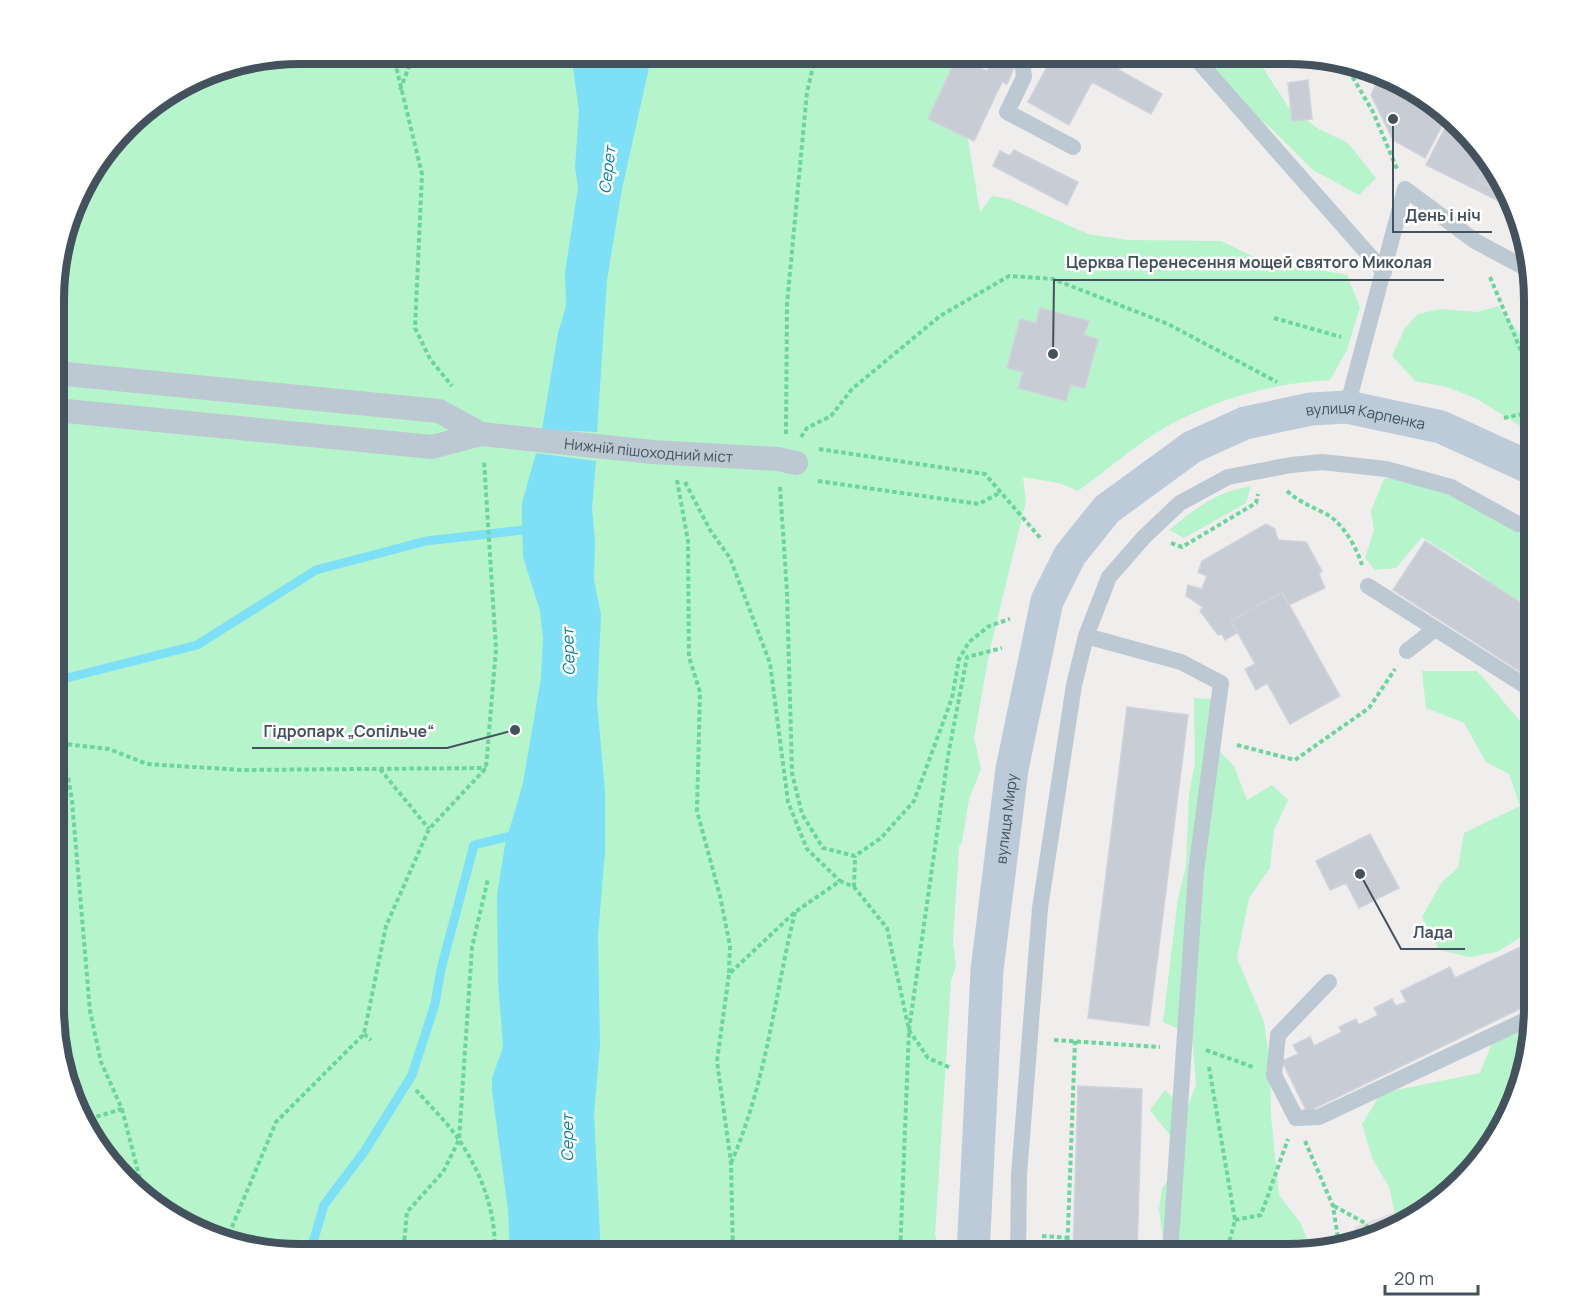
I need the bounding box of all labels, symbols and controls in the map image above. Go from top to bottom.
water label: Серет [593,143,621,195]
callout: День і ніч [1393,198,1492,232]
text: День і ніч [1405,204,1481,226]
callout: Церква Перенесення мощей святого Миколая [1054,246,1444,280]
text: Церква Перенесення мощей святого Миколая [1066,251,1432,273]
street label: вулиця Карпенка [1303,396,1427,434]
street label: Нижній пішоходний міст [563,432,734,467]
water label: Серет [556,626,580,676]
callout: Гідропарк „Сопільче“ [252,714,447,748]
text: Гідропарк „Сопільче“ [264,720,434,742]
street label: вулиця Миру [990,772,1022,865]
callout: Лада [1401,915,1465,949]
text: Лада [1413,921,1453,943]
water label: Серет [556,1112,578,1162]
scale bar [1385,1258,1478,1296]
text: 20 m [1394,1266,1434,1290]

